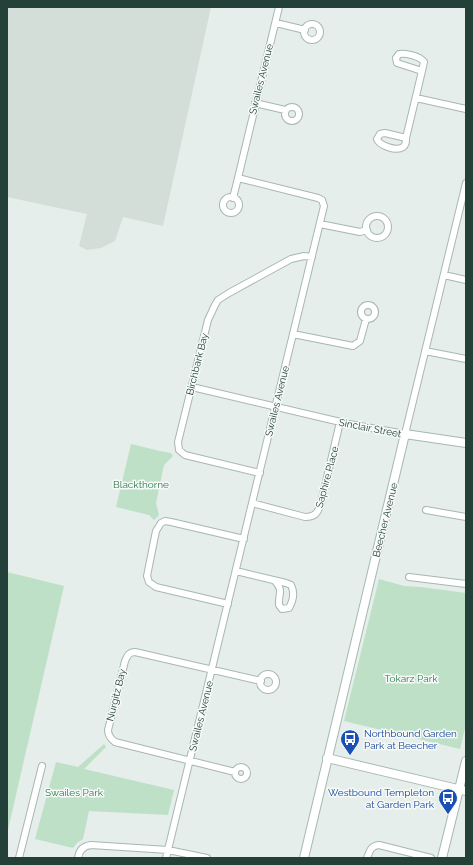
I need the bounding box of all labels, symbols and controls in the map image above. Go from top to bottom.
street label: Swailes Avenue [247,42,275,115]
street label: Birchbark Bay [184,331,210,396]
street label: Swailes Avenue [263,364,291,437]
street label: Sinclair Street [338,417,403,440]
street label: Saphire Place [314,445,341,509]
park label: Blackthorne [113,479,169,490]
street label: Beecher Avenue [370,482,400,558]
street label: Nurgitz Bay [104,667,128,722]
park label: Tokarz Park [384,673,438,684]
street label: Swailes Avenue [187,679,215,752]
bus stop icon: Northbound Garden Park at Beecher [339,728,361,756]
place label: Northbound Garden Park at Beecher [364,728,457,751]
park label: Swailes Park [45,787,104,798]
place label: Westbound Templeton at Garden Park [328,787,435,810]
bus stop icon: Westbound Templeton at Garden Park [437,787,459,815]

